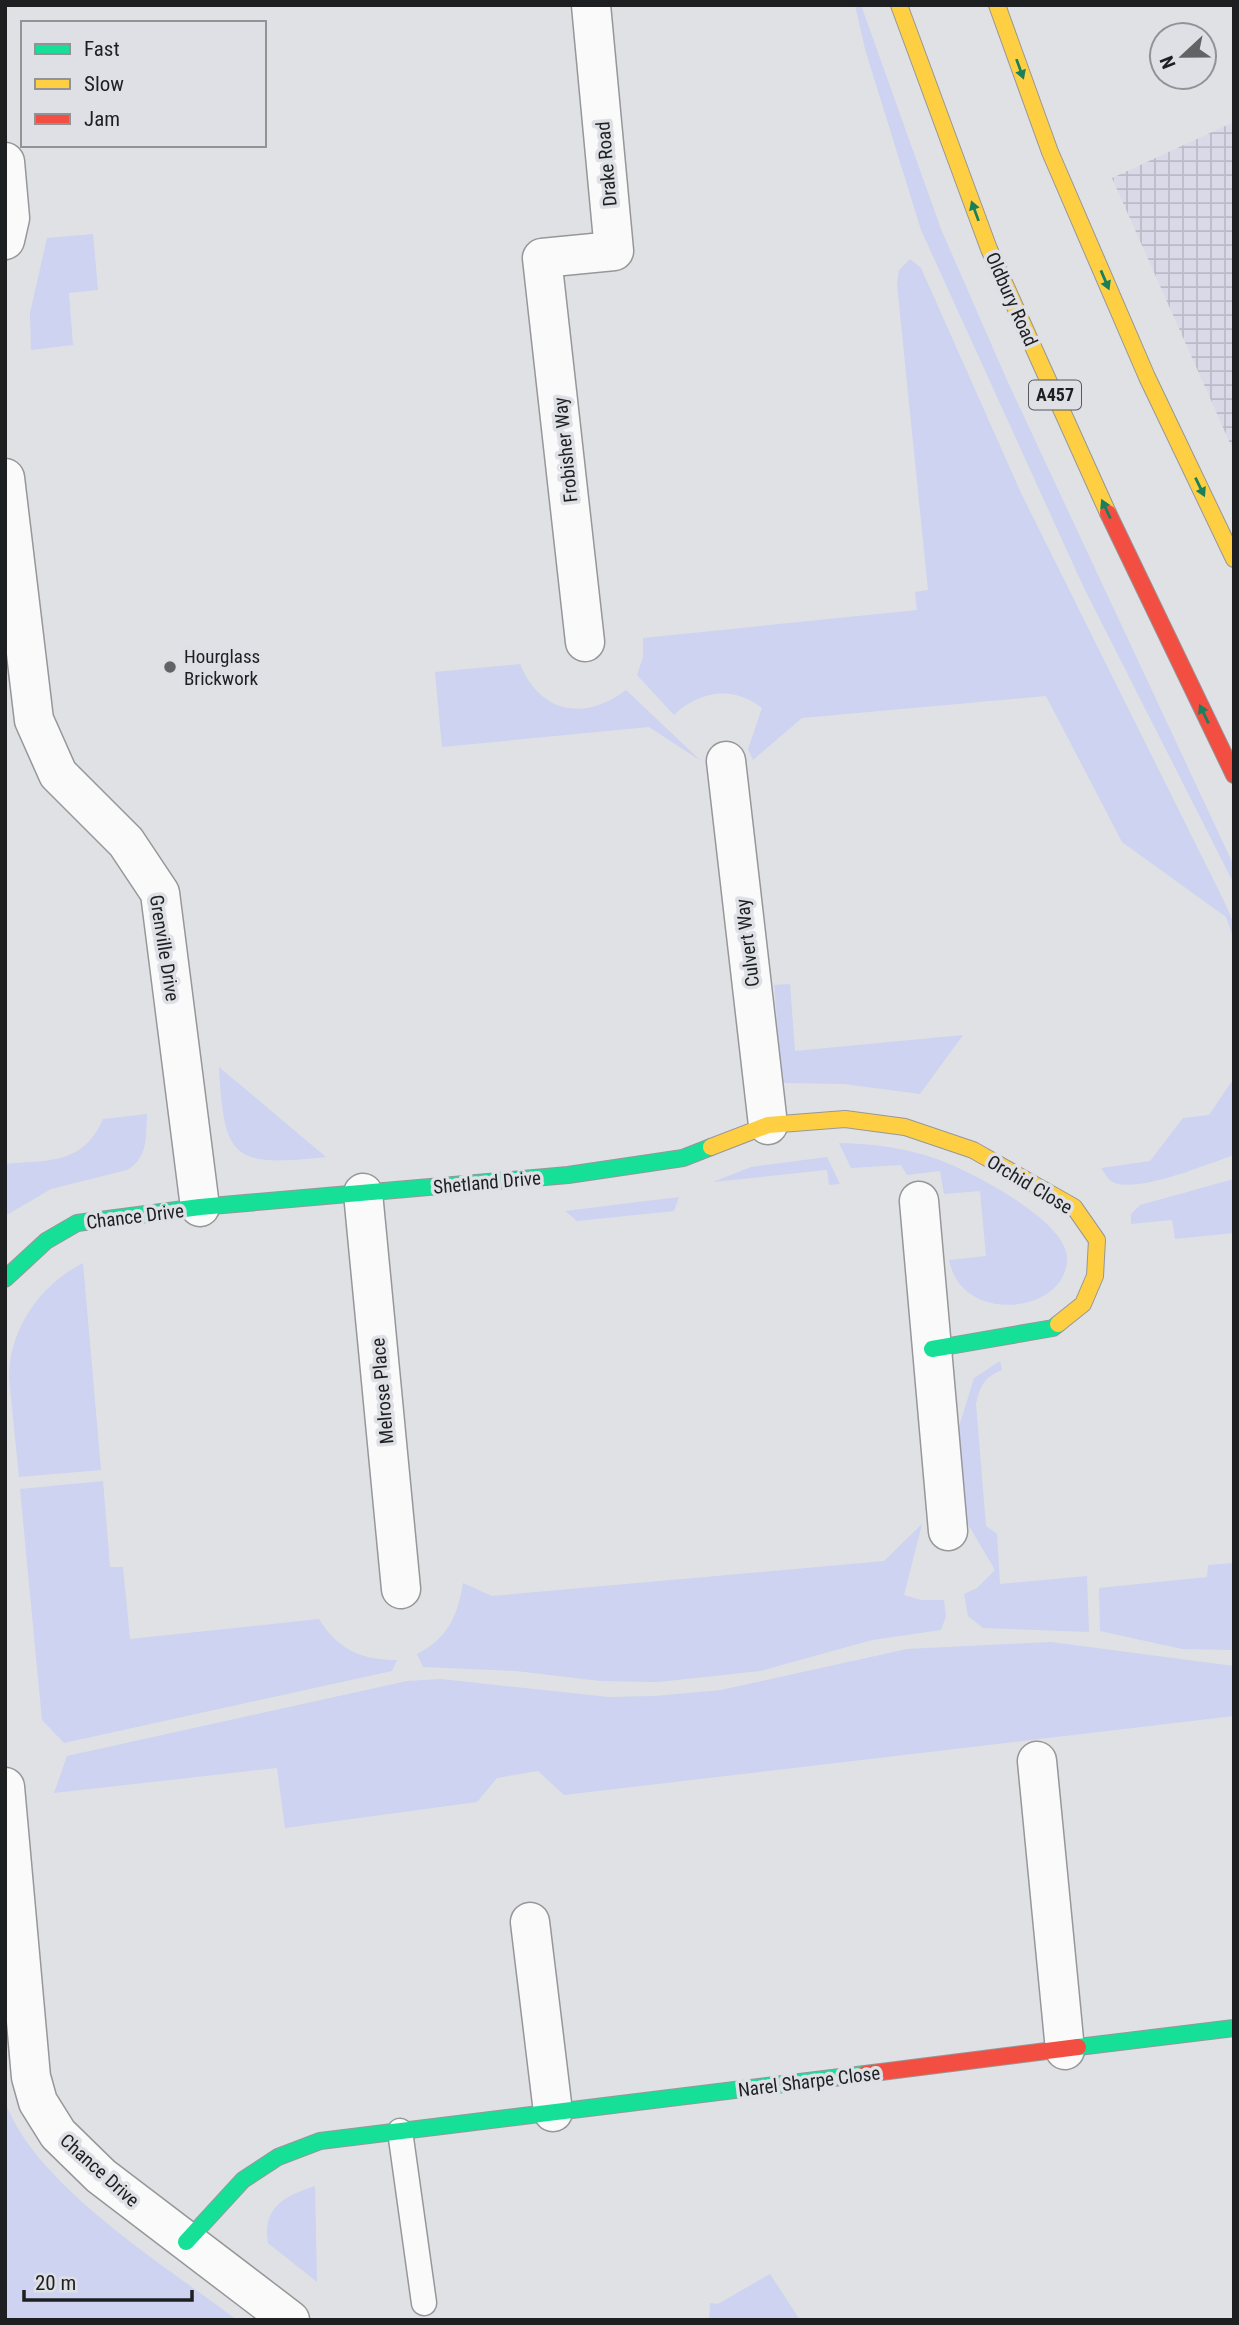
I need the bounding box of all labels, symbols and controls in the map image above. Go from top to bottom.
legend [21,21,266,147]
north arrow [1148,21,1218,91]
text: Fast [84,37,120,61]
text: N [1155,52,1181,72]
one-way arrow [1015,59,1026,80]
text: Slow [84,72,124,96]
text: Jam [84,107,120,131]
street label: Drake Road [591,121,622,207]
one-way arrow [969,200,980,221]
street label: Oldbury Road [981,249,1042,350]
one-way arrow [1100,270,1111,291]
road number: A457 [1029,380,1081,410]
street label: Frobisher Way [549,396,582,504]
one-way arrow [1194,477,1205,497]
one-way arrow [1101,498,1112,519]
place label: Hourglass Brickwork [184,645,260,690]
marker: Hourglass Brickwork [162,659,178,675]
one-way arrow [1199,704,1210,724]
street label: Grenville Drive [145,893,184,1003]
street label: Culvert Way [731,898,764,988]
street label: Orchid Close [983,1150,1077,1219]
street label: Shetland Drive [432,1166,542,1199]
street label: Chance Drive [85,1199,185,1234]
street label: Melrose Place [366,1337,399,1445]
street label: Narel Sharpe Close [737,2061,881,2102]
street label: Chance Drive [55,2129,144,2212]
scale bar [24,2258,192,2302]
text: 20 m [35,2271,76,2295]

